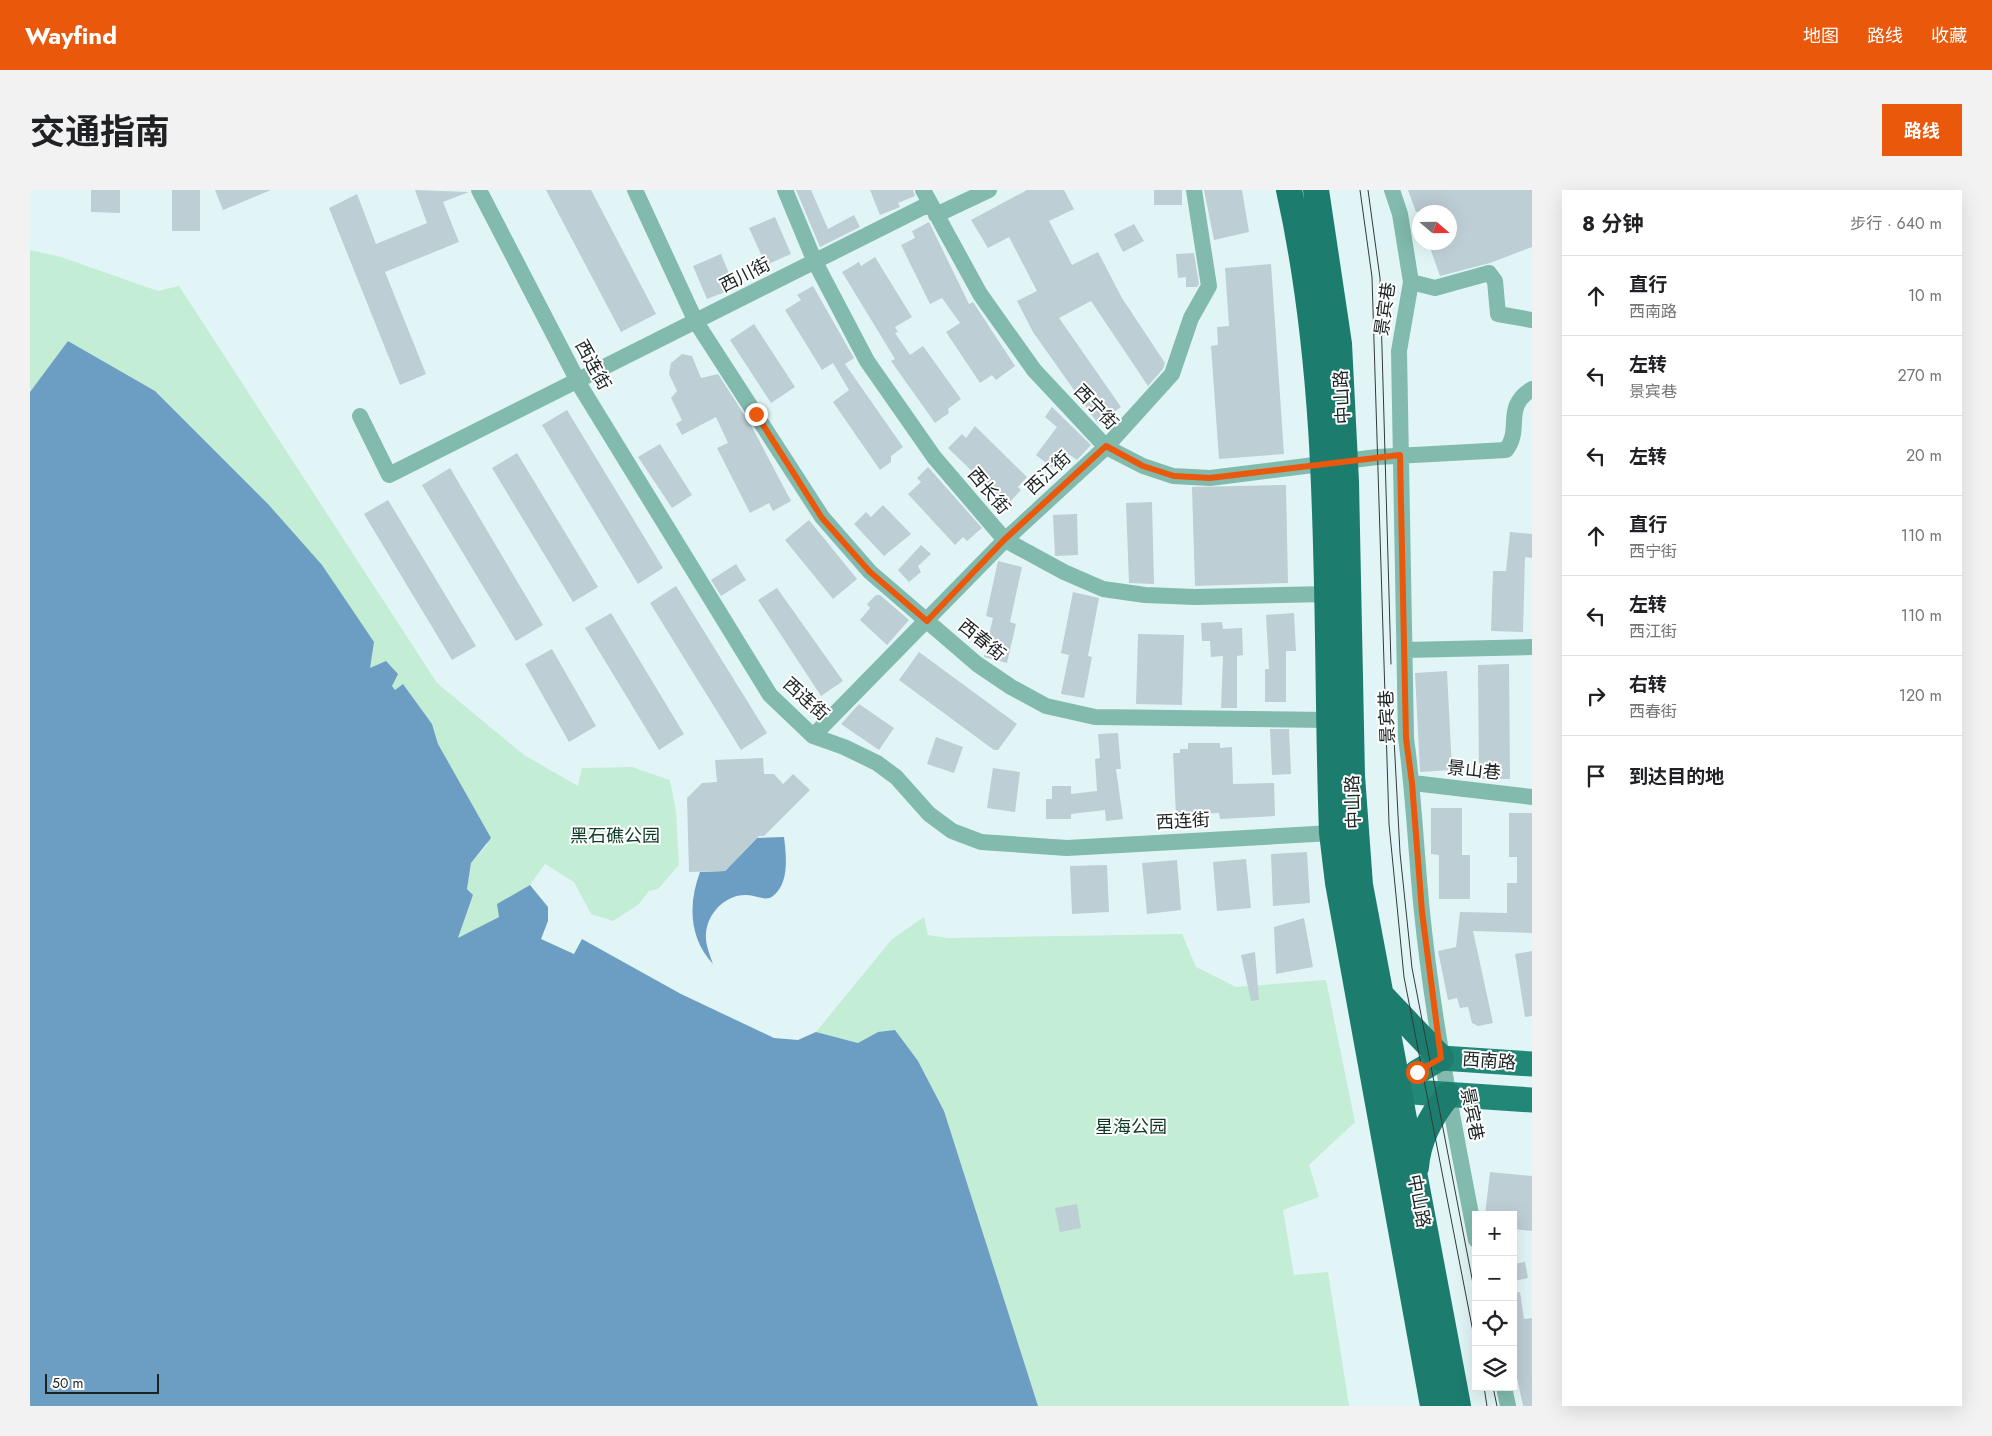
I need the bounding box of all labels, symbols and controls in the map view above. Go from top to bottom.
text: Wayfind [25,18,117,53]
text: 地图 [1803,23,1839,49]
text: 路线 [1867,23,1903,49]
text: 收藏 [1931,23,1967,49]
button: 路线 [1882,104,1962,156]
text: 交通指南 [30,107,170,157]
north arrow [1412,205,1457,250]
text: 8 分钟 [1582,209,1643,239]
text: 步行 · 640 m [1850,212,1942,235]
street label: 西川街 [715,251,775,299]
text: 直行 [1629,271,1667,298]
street label: 景宾巷 [1368,280,1402,338]
icon: ahead [1582,282,1610,310]
text: 10 m [1908,284,1942,307]
text: 西南路 [1629,300,1677,323]
street label: 西连街 [569,335,617,395]
text: 左转 [1629,351,1667,378]
icon: left [1582,362,1610,390]
text: 270 m [1898,364,1942,387]
street label: 中山路 [1328,369,1356,425]
street label: 西宁街 [1068,379,1124,435]
text: 景宾巷 [1629,380,1677,403]
route end [745,403,768,426]
icon: left [1582,442,1610,470]
text: 左转 [1629,443,1667,470]
text: 20 m [1906,444,1942,467]
street label: 西江街 [1019,445,1077,501]
street label: 西长街 [962,462,1016,520]
text: 直行 [1629,511,1667,538]
icon: ahead [1582,522,1610,550]
text: 110 m [1901,524,1942,547]
text: 西宁街 [1629,540,1677,563]
text: 左转 [1629,591,1667,618]
icon: left [1582,602,1610,630]
text: 110 m [1901,604,1942,627]
street label: 西春街 [953,613,1011,667]
text: 西江街 [1629,620,1677,643]
street label: 西连街 [777,671,835,727]
text: 右转 [1629,671,1667,698]
icon: right [1582,682,1610,710]
text: 120 m [1899,684,1942,707]
street label: 景宾巷 [1373,690,1401,744]
text: 西春街 [1629,700,1677,723]
street label: 景山巷 [1446,754,1502,786]
icon: arrive [1582,762,1610,790]
text: 到达目的地 [1629,763,1724,790]
street label: 中山路 [1339,775,1367,829]
street label: 西连街 [1155,807,1211,835]
park label: 黑石礁公园 [570,823,660,849]
street label: 西南路 [1461,1046,1517,1076]
route start [1406,1061,1429,1084]
street label: 景宾巷 [1454,1085,1490,1143]
park label: 星海公园 [1095,1114,1167,1140]
street label: 中山路 [1401,1172,1437,1230]
map controls [1472,1211,1517,1391]
button: + [1472,1211,1517,1256]
button: − [1472,1256,1517,1301]
button: locate [1472,1301,1517,1346]
button: layers [1472,1346,1517,1391]
scale bar [45,1371,159,1394]
text: 50 m [52,1373,83,1393]

